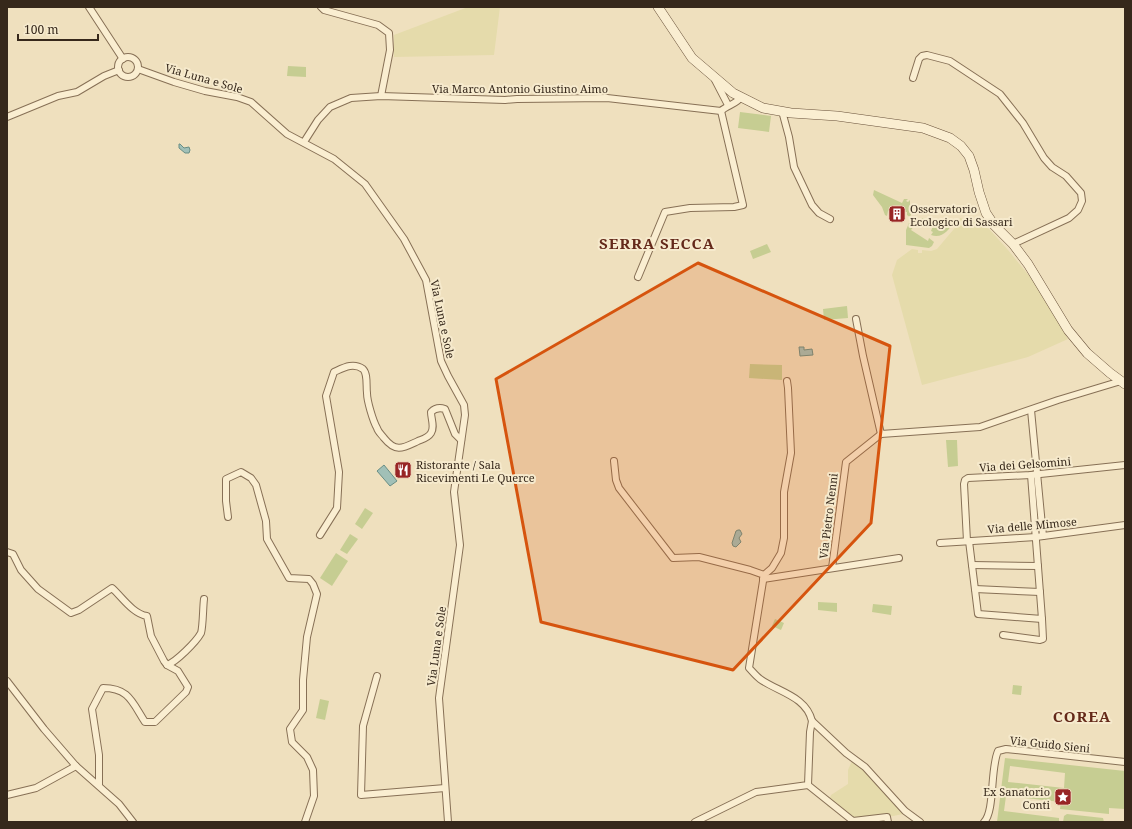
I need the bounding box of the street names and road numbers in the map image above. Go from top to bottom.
street label: Via Luna e Sole [163,60,245,96]
street label: Via Marco Antonio Giustino Aimo [432,81,608,96]
street label: Via Luna e Sole [427,278,459,360]
street label: Via dei Gelsomini [979,453,1072,475]
street label: Via Pietro Nenni [815,472,841,560]
street label: Via delle Mimose [987,514,1077,536]
street label: Via Luna e Sole [423,605,449,687]
street label: Via Guido Sieni [1009,732,1091,756]

